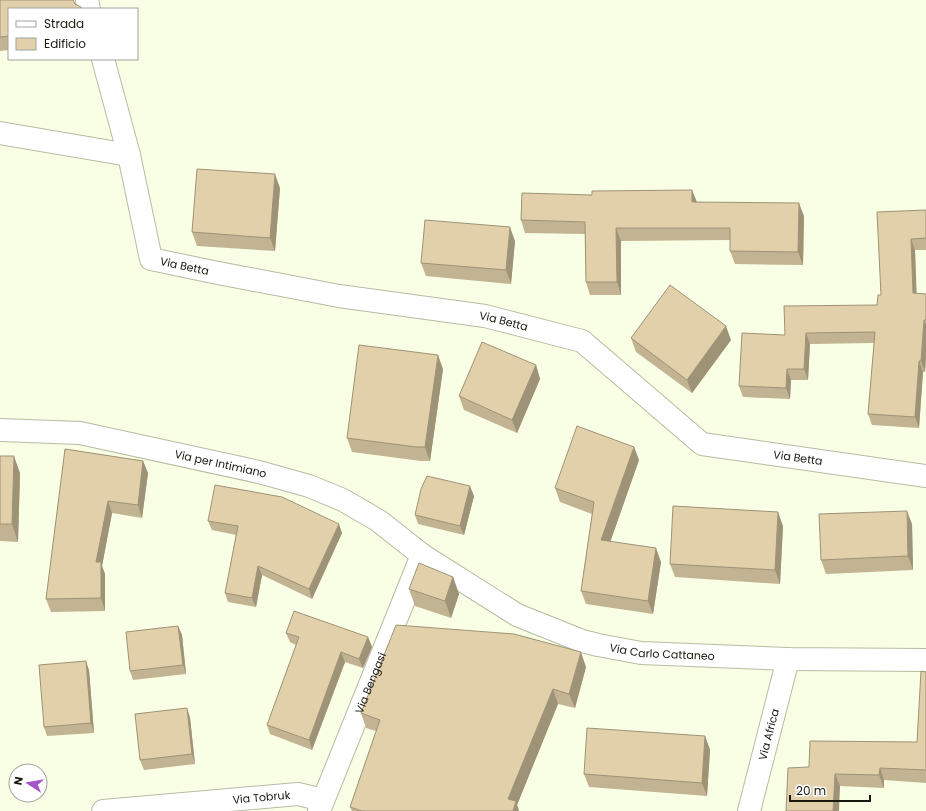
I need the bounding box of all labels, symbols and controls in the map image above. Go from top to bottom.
legend [8,8,138,60]
text: Strada [44,15,84,32]
text: Edificio [44,35,86,52]
street label: Via Betta [159,253,210,279]
street label: Via Betta [478,307,530,335]
street label: Via per Intimiano [173,446,269,482]
street label: Via Betta [772,446,824,469]
street label: Via Carlo Cattaneo [608,639,715,664]
street label: Via Bengasi [351,650,390,716]
street label: Via Africa [754,707,783,762]
north arrow [8,763,48,803]
text: N [10,775,27,787]
scale bar [790,777,870,803]
text: 20 m [796,782,826,799]
street label: Via Tobruk [232,787,291,808]

